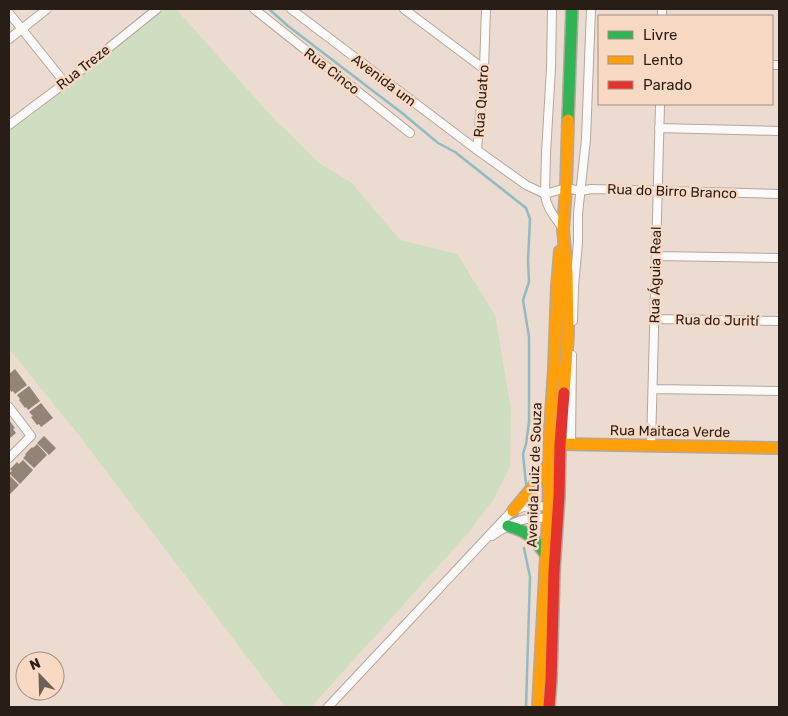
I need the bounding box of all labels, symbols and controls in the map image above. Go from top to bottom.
legend [598,15,773,105]
text: Livre [643,26,677,44]
street label: Rua Treze [53,41,114,94]
street label: Rua Cinco [301,44,363,98]
street label: Avenida um [348,51,419,110]
text: Lento [643,51,683,69]
street label: Rua Quatro [470,64,493,138]
text: Parado [643,76,692,94]
street label: Rua do Birro Branco [607,181,737,202]
street label: Rua Águia Real [645,226,665,324]
street label: Rua do Jurití [675,311,759,330]
street label: Avenida Luiz de Souza [523,402,546,548]
street label: Rua Maitaca Verde [610,422,730,441]
north arrow [15,651,65,701]
text: N [27,655,43,674]

